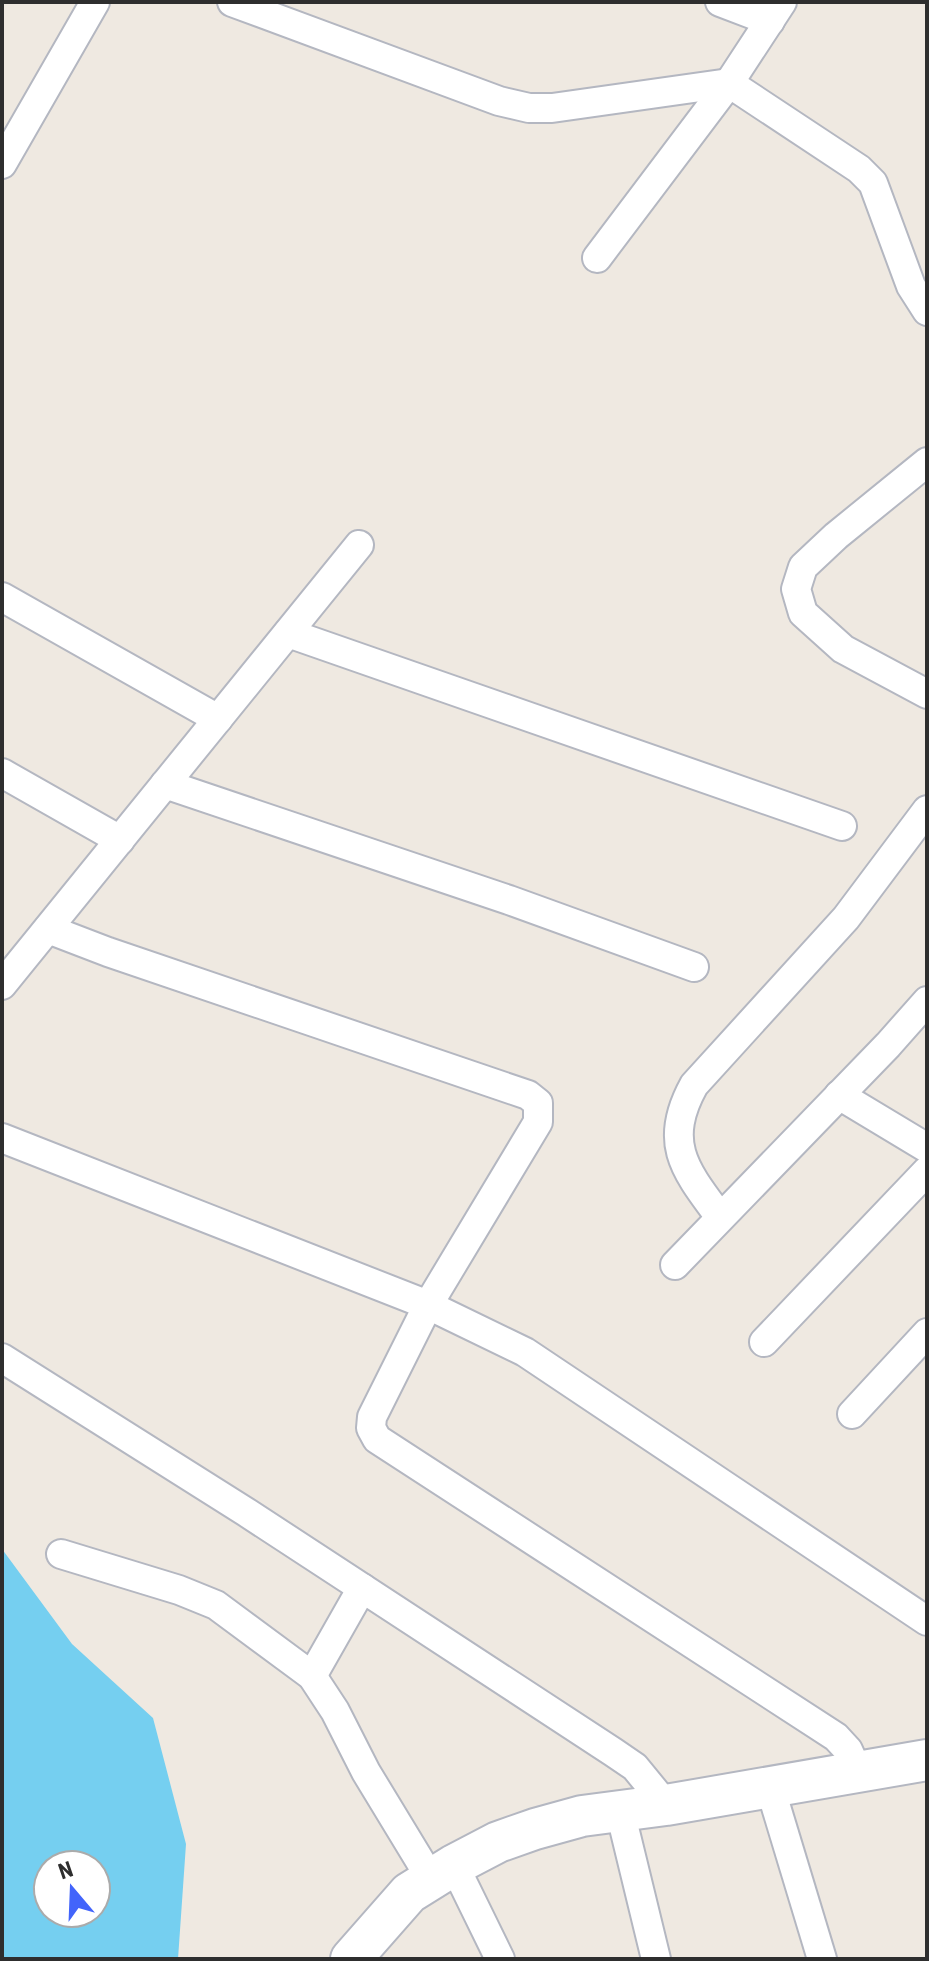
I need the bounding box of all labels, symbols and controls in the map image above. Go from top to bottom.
north arrow [32,1849,112,1929]
text: N [55,1857,76,1885]

